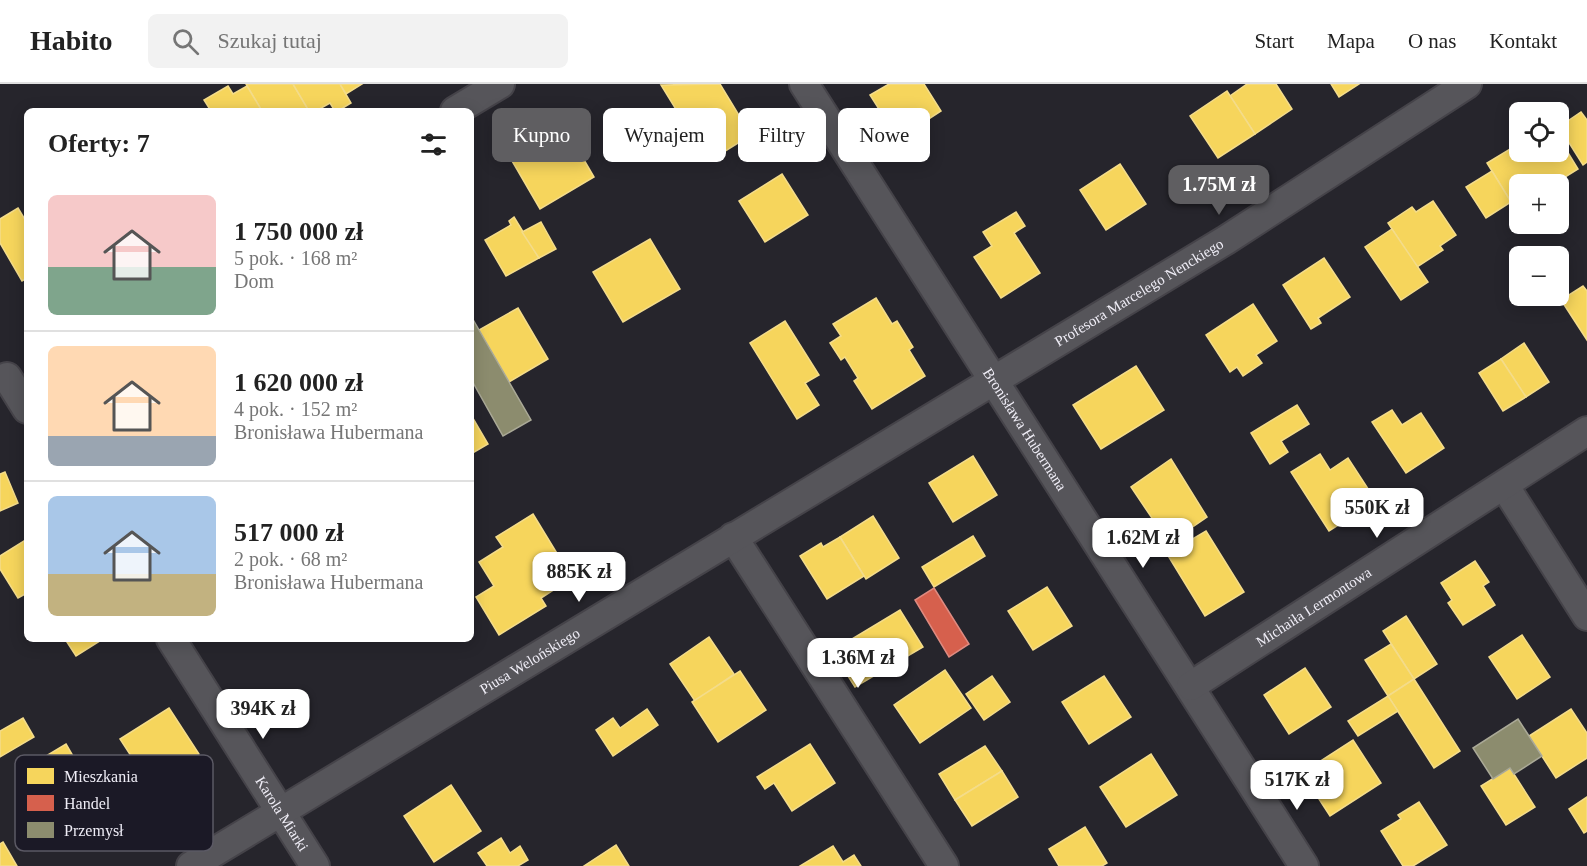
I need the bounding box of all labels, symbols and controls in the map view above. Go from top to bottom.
search box [148,14,568,68]
text: Habito [30,25,112,56]
icon: search [169,25,202,58]
text: Szukaj tutaj [217,28,322,53]
text: Start [1254,29,1294,53]
text: Mapa [1327,29,1375,53]
text: O nas [1408,29,1456,53]
text: Kontakt [1489,29,1557,53]
map controls [1509,102,1569,306]
button: locate [1509,102,1569,162]
chip: Kupno [492,108,591,162]
chip: Wynajem [603,108,726,162]
chip: Filtry [738,108,826,162]
chip: Nowe [838,108,930,162]
icon: filters [417,128,450,161]
text: Oferty: 7 [48,129,150,158]
pin: 1.75M zł [1157,165,1281,216]
text: 1.75M zł [1182,173,1256,195]
button: + [1509,174,1569,234]
text: 1 750 000 zł [234,217,363,246]
icon: home [96,219,168,291]
street label: Profesora Marcelego Nenckiego [1052,235,1226,350]
button: − [1509,246,1569,306]
text: 5 pok. · 168 m² [234,247,357,269]
text: Dom [234,270,274,292]
street label: Bronisława Hubermana [980,365,1070,494]
text: 1 620 000 zł [234,368,363,397]
icon: home [96,370,168,442]
text: 4 pok. · 152 m² [234,398,357,420]
text: Bronisława Hubermana [234,421,423,443]
pin: 550K zł [1322,488,1432,539]
text: 550K zł [1345,496,1410,518]
text: 517 000 zł [234,518,344,547]
pin: 1.62M zł [1081,518,1205,569]
icon: home [96,520,168,592]
text: 1.62M zł [1106,526,1180,548]
text: 2 pok. · 68 m² [234,548,347,570]
pin: 885K zł [524,552,634,603]
text: 885K zł [547,560,612,582]
street label: Michaiła Lermontowa [1253,564,1375,650]
text: Bronisława Hubermana [234,571,423,593]
street label: Piusa Welońskiego [477,625,583,697]
pin: 1.36M zł [796,638,920,689]
text: 1.36M zł [821,646,895,668]
pin: 394K zł [208,689,318,740]
text: 394K zł [231,697,296,719]
legend [15,755,213,851]
pin: 517K zł [1242,760,1352,811]
text: Mieszkania [64,768,138,785]
text: 517K zł [1265,768,1330,790]
street label: Karola Miarki [252,773,312,854]
text: Handel [64,795,111,812]
text: Przemysł [64,822,124,840]

